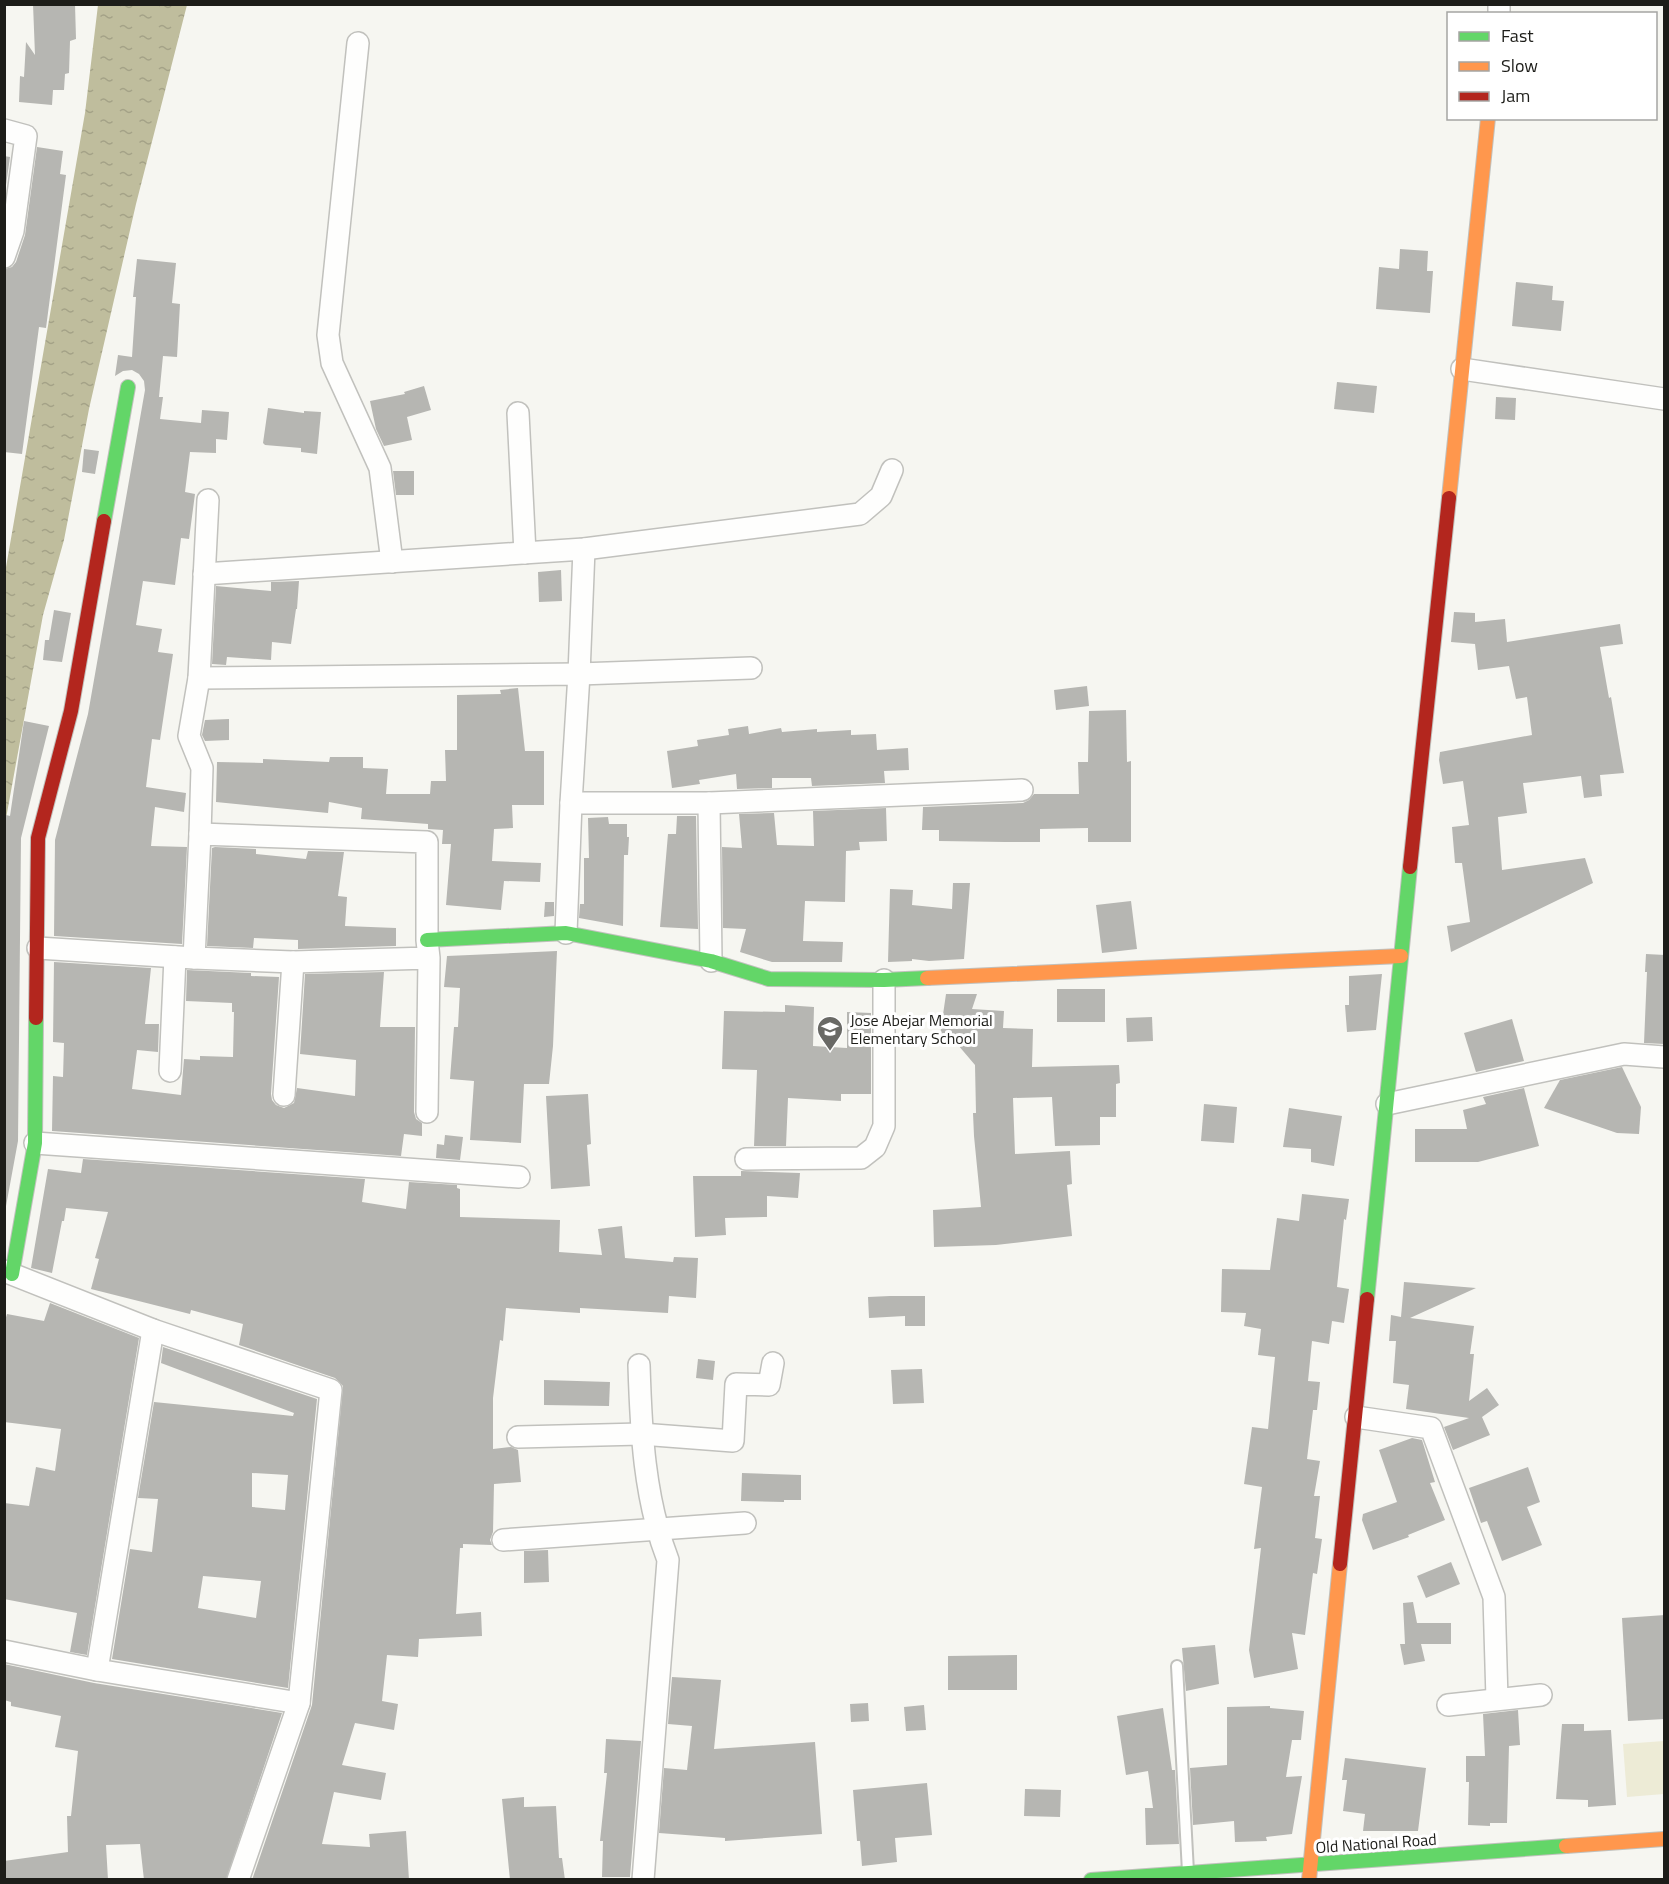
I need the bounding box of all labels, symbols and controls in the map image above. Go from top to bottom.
legend [1447,12,1657,120]
text: Fast [1501,22,1534,49]
text: Slow [1501,52,1538,79]
text: Jam [1501,82,1530,109]
place label: Jose Abejar Memorial Elementary School [850,1008,993,1050]
school or university icon: Jose Abejar Memorial Elementary School [815,1014,845,1052]
street label: Old National Road [1315,1827,1437,1859]

